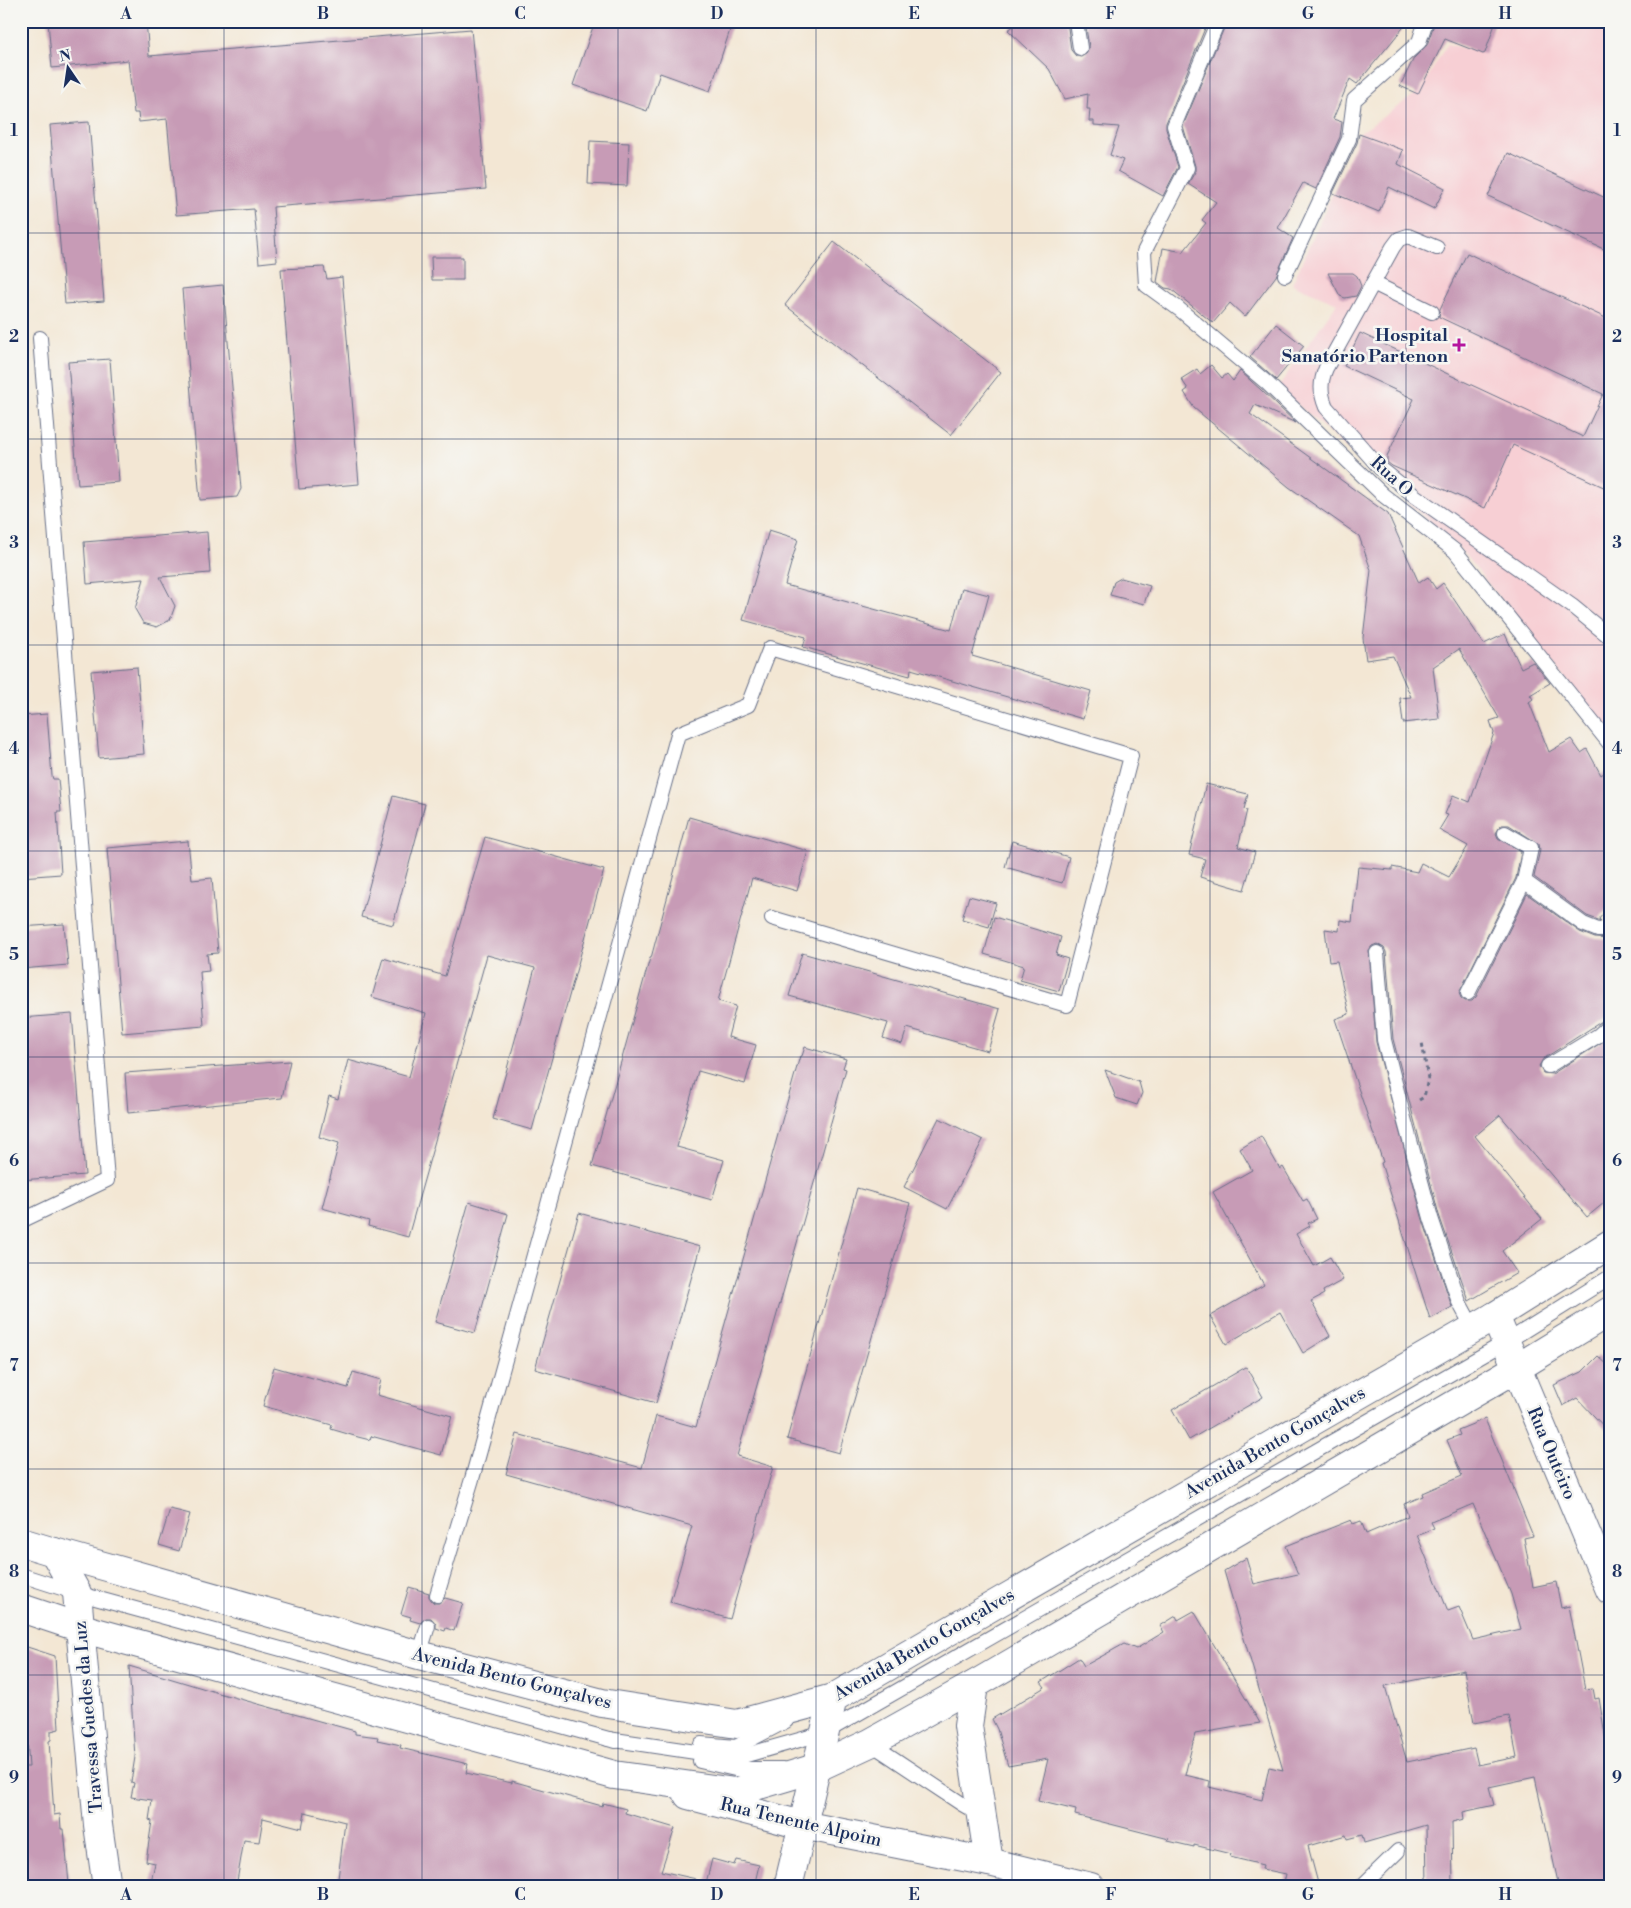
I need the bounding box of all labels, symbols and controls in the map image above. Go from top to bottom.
text: A [119,4,132,24]
text: B [317,4,329,24]
text: C [514,4,526,24]
text: D [711,4,724,24]
text: E [908,4,920,24]
text: F [1105,4,1117,24]
text: G [1302,4,1315,24]
text: H [1498,4,1512,24]
north arrow [42,42,92,92]
text: N [58,46,73,66]
text: 1 [10,121,18,141]
text: 1 [1613,121,1621,141]
place label: Hospital Sanatório Partenon [1282,324,1448,368]
text: 2 [9,327,19,347]
text: 2 [1612,327,1622,347]
marker: Hospital Sanatório Partenon [1452,338,1466,352]
street label: Rua O [1366,451,1418,502]
text: 3 [9,533,19,553]
text: 3 [1612,533,1622,553]
text: 4 [9,739,20,759]
text: 4 [1612,739,1623,759]
text: 5 [9,945,19,965]
text: 5 [1612,945,1622,965]
text: 6 [9,1151,19,1171]
text: 6 [1612,1151,1622,1171]
text: 7 [9,1356,19,1376]
text: 7 [1612,1356,1622,1376]
street label: Avenida Bento Gonçalves [1180,1381,1370,1504]
street label: Rua Outeiro [1522,1403,1581,1503]
text: 8 [9,1562,19,1582]
text: 8 [1612,1562,1622,1582]
street label: Avenida Bento Gonçalves [829,1583,1019,1706]
street label: Travessa Guedes da Luz [69,1620,108,1814]
street label: Avenida Bento Gonçalves [409,1642,614,1714]
text: 9 [9,1768,19,1788]
text: 9 [1612,1768,1622,1788]
street label: Rua Tenente Alpoim [718,1793,884,1852]
text: A [119,1885,132,1905]
text: B [317,1885,329,1905]
text: C [514,1885,526,1905]
text: D [711,1885,724,1905]
text: E [908,1885,920,1905]
text: F [1105,1885,1117,1905]
text: G [1302,1885,1315,1905]
text: H [1498,1885,1512,1905]

